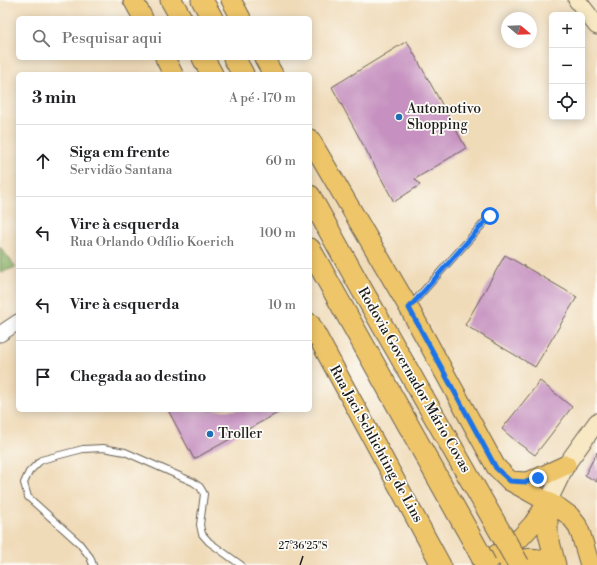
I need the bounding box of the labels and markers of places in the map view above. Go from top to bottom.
place label: Automotivo Shopping [406,100,481,134]
marker: Automotivo Shopping [394,112,404,122]
place label: Troller [218,425,262,443]
marker: Troller [205,429,215,439]

